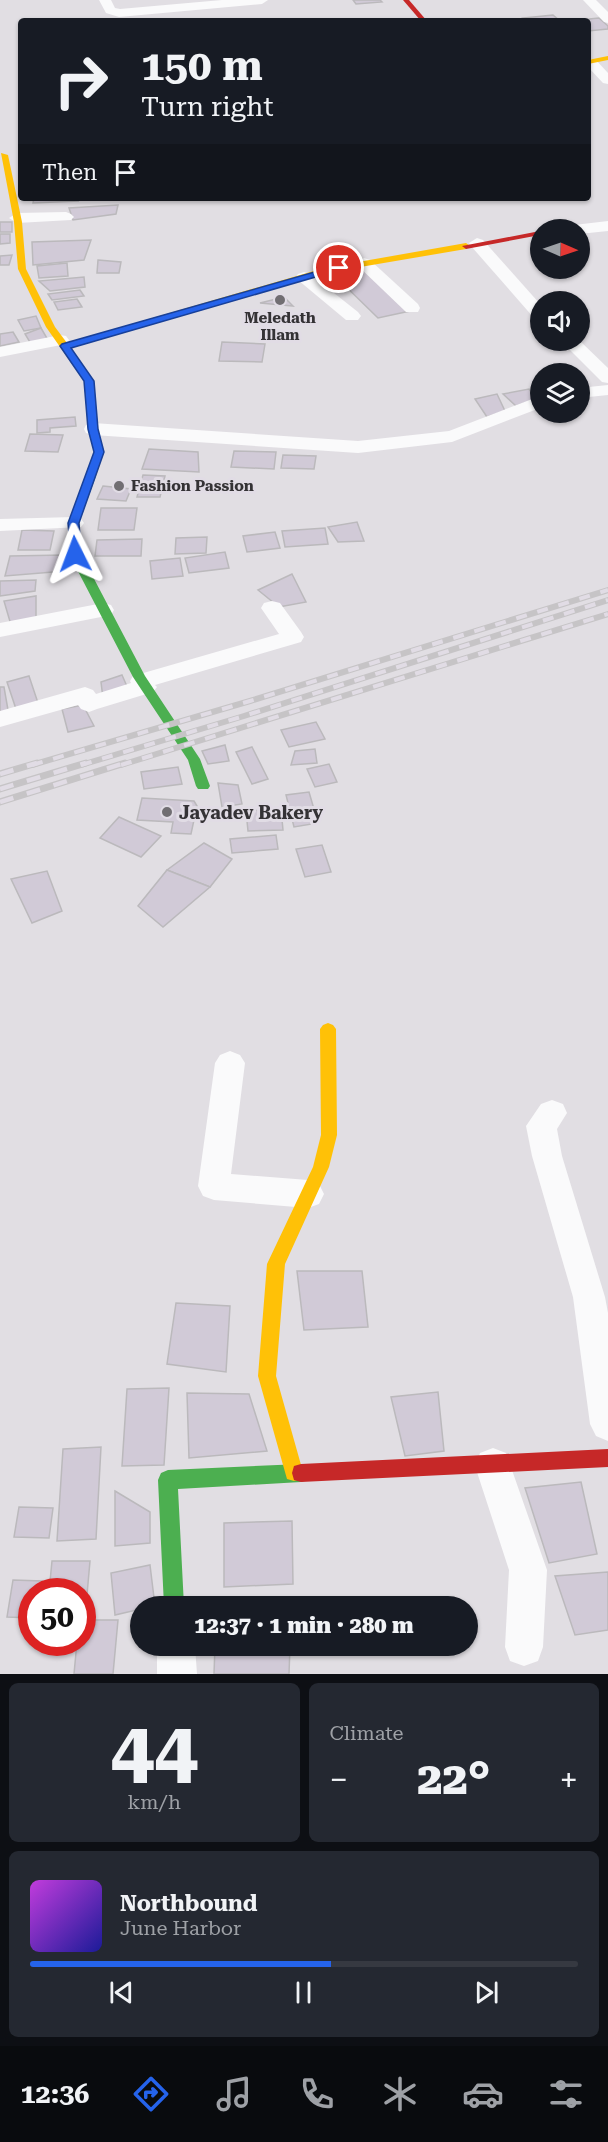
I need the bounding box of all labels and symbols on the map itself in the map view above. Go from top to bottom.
north arrow [530,219,590,279]
pin [313,242,364,293]
marker: Meledath Illam [273,293,287,307]
place label: Meledath Illam [244,309,316,344]
place label: Fashion Passion [131,477,254,495]
marker: Fashion Passion [112,479,126,493]
position arrow [43,522,107,586]
place label: Jayadev Bakery [179,802,323,823]
marker: Jayadev Bakery [160,805,174,819]
speed limit sign: 50 [18,1578,96,1656]

